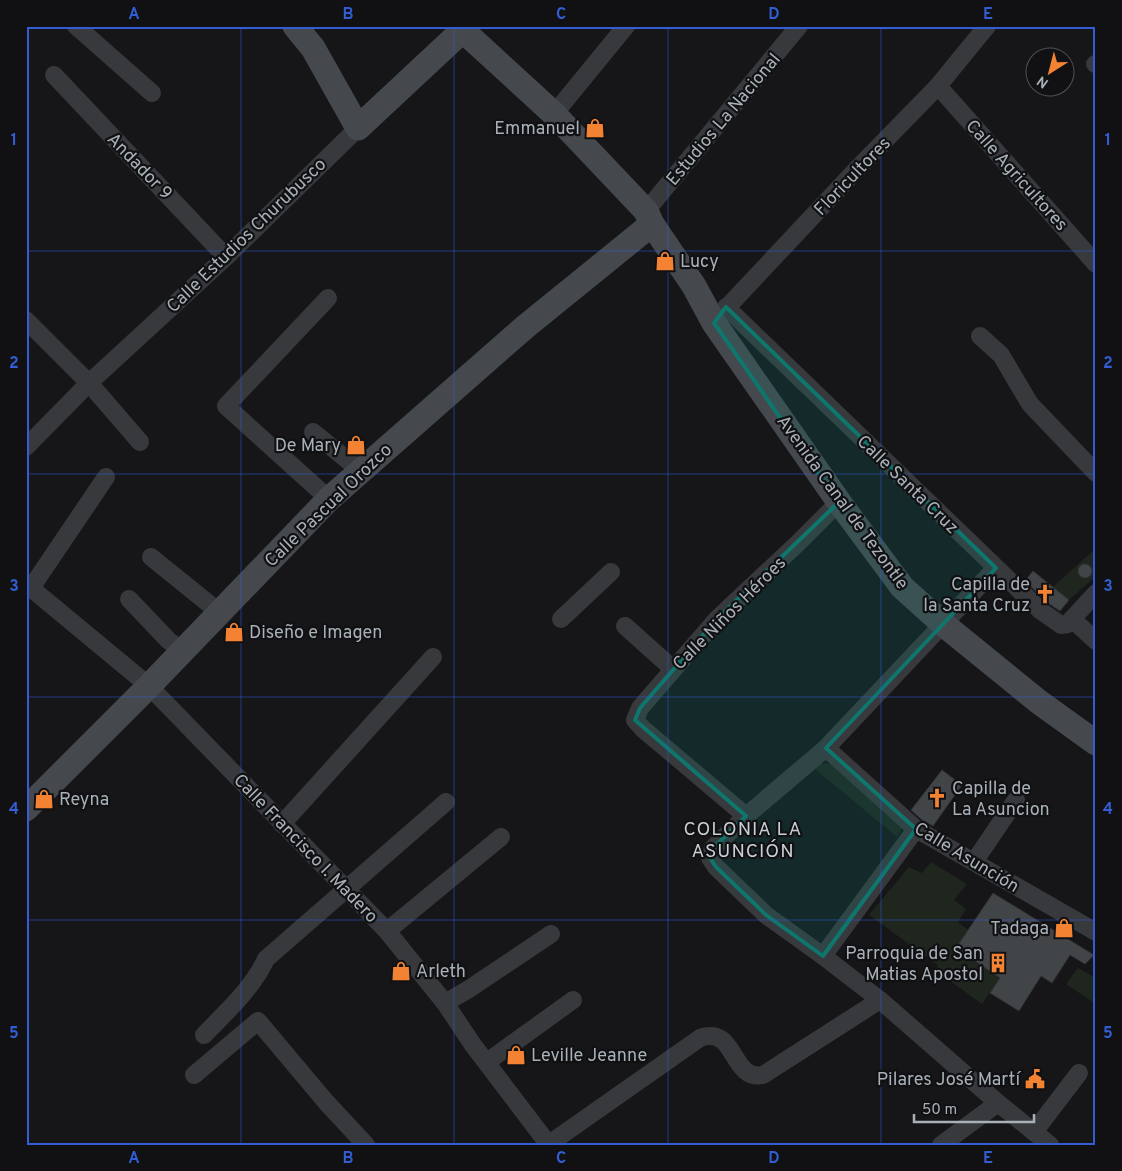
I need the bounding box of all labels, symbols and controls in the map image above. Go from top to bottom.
text: A [128,5,140,25]
text: B [342,5,354,25]
text: C [556,5,566,25]
text: D [768,5,780,25]
text: E [983,5,993,25]
north arrow [1024,48,1074,98]
street label: Estudios La Nacional [662,49,786,191]
text: N [1034,71,1052,91]
street label: Calle Agricultores [960,115,1072,237]
shop icon: Emmanuel [584,117,606,139]
place label: Emmanuel [494,118,580,141]
street label: Andador 9 [101,129,177,205]
text: 1 [11,131,17,151]
text: 1 [1105,131,1111,151]
street label: Floricultores [810,133,896,221]
street label: Calle Estudios Churubusco [162,154,332,319]
shop icon: Lucy [654,250,676,272]
place label: Lucy [680,251,719,274]
text: 2 [9,354,19,374]
text: 2 [1103,354,1113,374]
street label: Avenida Canal de Tezontle [771,411,913,595]
street label: Calle Santa Cruz [851,431,963,539]
shop icon: De Mary [345,434,367,456]
place label: De Mary [275,435,341,458]
street label: Calle Pascual Orozco [260,439,398,573]
street label: Calle Niños Héroes [668,552,792,676]
place label: Capilla de la Santa Cruz [923,574,1030,618]
text: 3 [9,577,19,597]
text: 3 [1103,577,1113,597]
church icon: Capilla de la Santa Cruz [1034,583,1056,605]
shop icon: Diseño e Imagen [223,621,245,643]
place label: Diseño e Imagen [249,622,382,645]
street label: Calle Francisco I. Madero [228,770,382,929]
place label: Capilla de La Asuncion [952,778,1050,822]
church icon: Capilla de La Asuncion [926,787,948,809]
shop icon: Reyna [33,788,55,810]
place label: Reyna [59,789,109,812]
text: 4 [9,800,19,820]
text: 4 [1103,800,1113,820]
district label: COLONIA LA ASUNCIÓN [684,818,802,864]
street label: Calle Asunción [909,818,1023,899]
shop icon: Tadaga [1053,917,1075,939]
place label: Tadaga [990,918,1049,941]
place label: Parroquia de San Matias Apostol [845,943,983,987]
building icon: Parroquia de San Matias Apostol [987,952,1009,974]
shop icon: Arleth [390,960,412,982]
place label: Arleth [416,961,466,984]
text: 5 [9,1024,19,1044]
text: 5 [1103,1024,1113,1044]
shop icon: Leville Jeanne [505,1044,527,1066]
place label: Leville Jeanne [531,1045,647,1068]
public building icon: Pilares José Martí [1024,1068,1046,1090]
place label: Pilares José Martí [877,1069,1021,1092]
scale bar [914,1091,1034,1123]
text: 50 m [922,1101,957,1120]
text: A [128,1149,140,1169]
text: B [342,1149,354,1169]
text: C [556,1149,566,1169]
text: D [768,1149,780,1169]
text: E [983,1149,993,1169]

